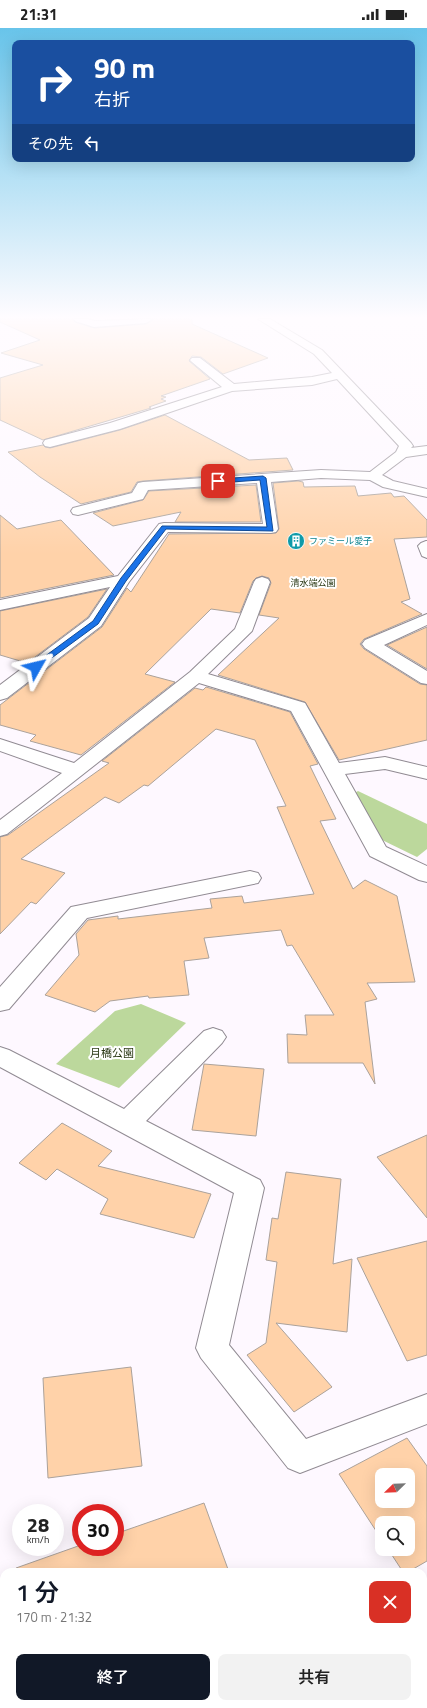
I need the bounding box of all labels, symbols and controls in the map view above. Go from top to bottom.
text: 21:31 [20,3,57,26]
text: 90 m [94,46,155,89]
icon: right [28,56,80,108]
text: 右折 [94,86,130,113]
text: その先 [28,132,73,155]
icon: left [81,132,103,154]
pin [201,464,235,498]
icon: arrive [207,470,229,492]
building icon: ファミール愛子 [286,531,306,551]
place label: ファミール愛子 [309,534,372,547]
park label: 清水端公園 [290,576,336,589]
position arrow [15,646,57,688]
park label: 月橋公園 [90,1045,134,1061]
north arrow [375,1468,415,1508]
map controls [375,1468,415,1556]
speed limit sign: 30 [72,1504,124,1556]
text: 28 [27,1509,49,1540]
button: search [375,1516,415,1556]
text: km/h [27,1532,49,1547]
text: 1 分 [16,1574,59,1610]
button: close [369,1581,411,1623]
text: 170 m · 21:32 [16,1607,92,1627]
button: 終了 [16,1654,210,1700]
button: 共有 [218,1654,411,1700]

